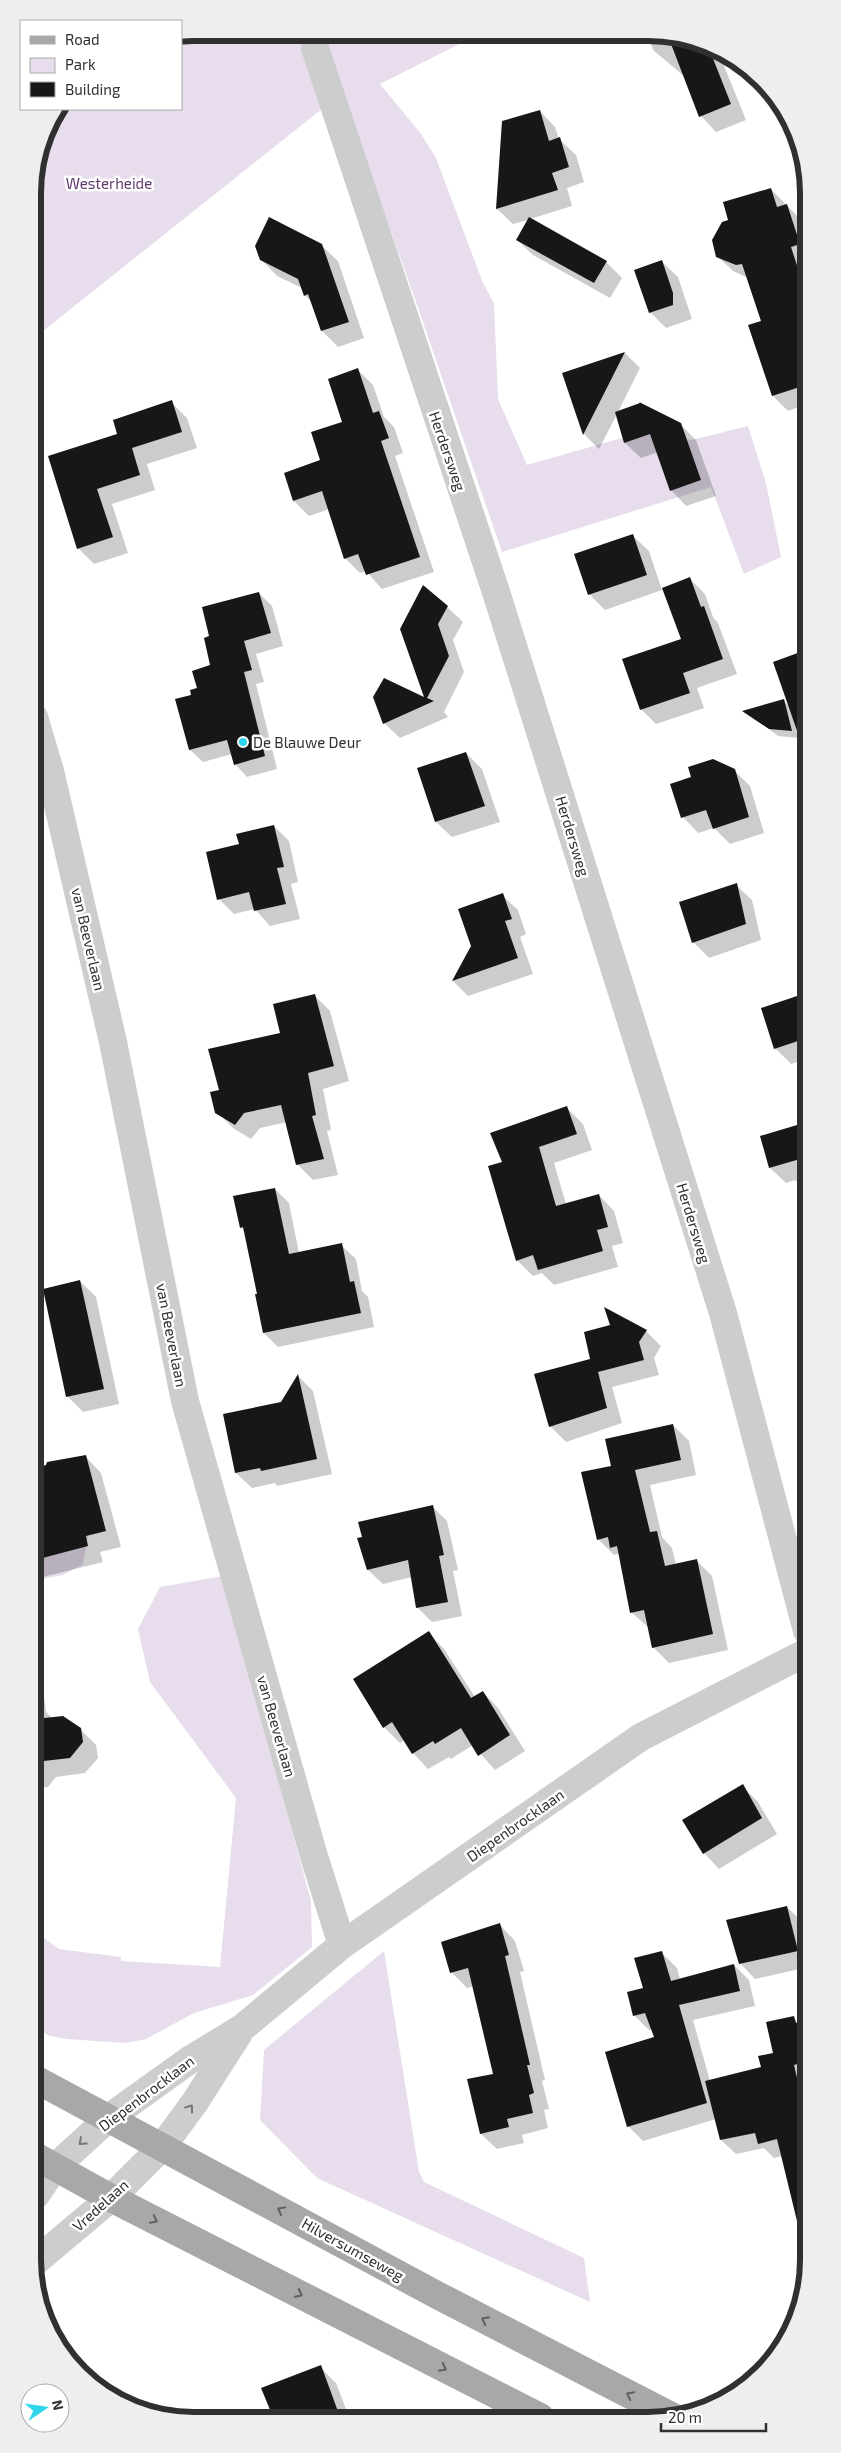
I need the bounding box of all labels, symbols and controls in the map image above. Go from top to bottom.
legend [20,20,182,110]
text: Road [65,30,100,48]
text: Park [65,55,96,73]
text: Building [65,80,121,98]
park label: Westerheide [66,174,152,192]
street label: Herdersweg [426,409,470,494]
place label: De Blauwe Deur [253,733,361,751]
marker: De Blauwe Deur [237,736,249,748]
street label: Herdersweg [552,794,594,879]
street label: van Beeverlaan [68,886,110,992]
street label: Herdersweg [673,1181,715,1266]
street label: van Beeverlaan [153,1282,191,1388]
street label: van Beeverlaan [254,1673,300,1779]
street label: Diepenbrocklaan [463,1785,567,1865]
street label: Diepenbrocklaan [95,2051,197,2135]
one-way arrow [184,2104,193,2113]
one-way arrow [79,2136,88,2145]
street label: Vredelaan [68,2175,132,2235]
one-way arrow [277,2206,286,2216]
one-way arrow [149,2214,158,2224]
street label: Hilversumseweg [299,2214,408,2285]
one-way arrow [294,2288,303,2298]
one-way arrow [482,2316,491,2326]
one-way arrow [438,2362,447,2372]
north arrow [20,2383,70,2433]
one-way arrow [626,2391,635,2401]
text: N [49,2398,68,2412]
scale bar [661,2400,766,2432]
text: 20 m [668,2408,702,2426]

